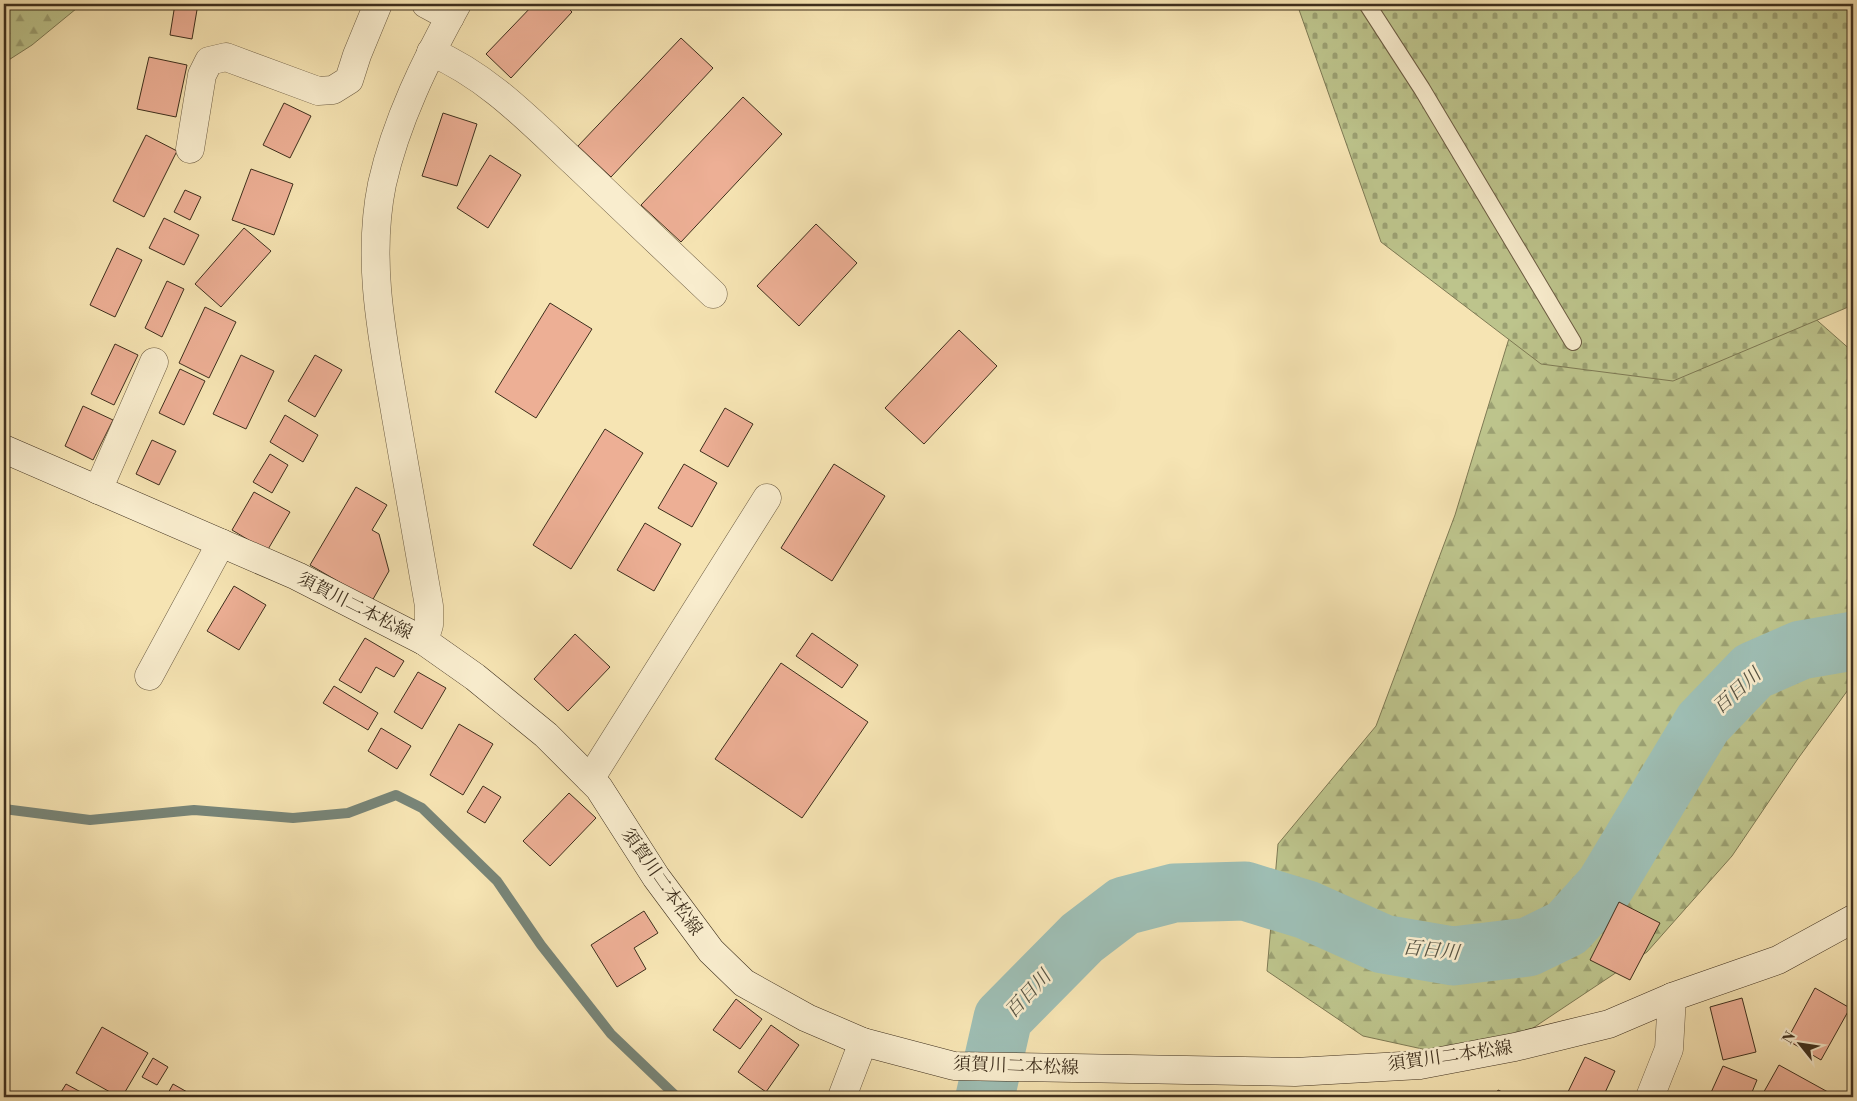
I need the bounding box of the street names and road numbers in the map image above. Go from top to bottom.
street label: 須賀川二本松線 [294,567,416,645]
street label: 須賀川二本松線 [616,824,708,940]
street label: 須賀川二本松線 [1386,1036,1514,1076]
street label: 須賀川二本松線 [953,1052,1079,1080]

